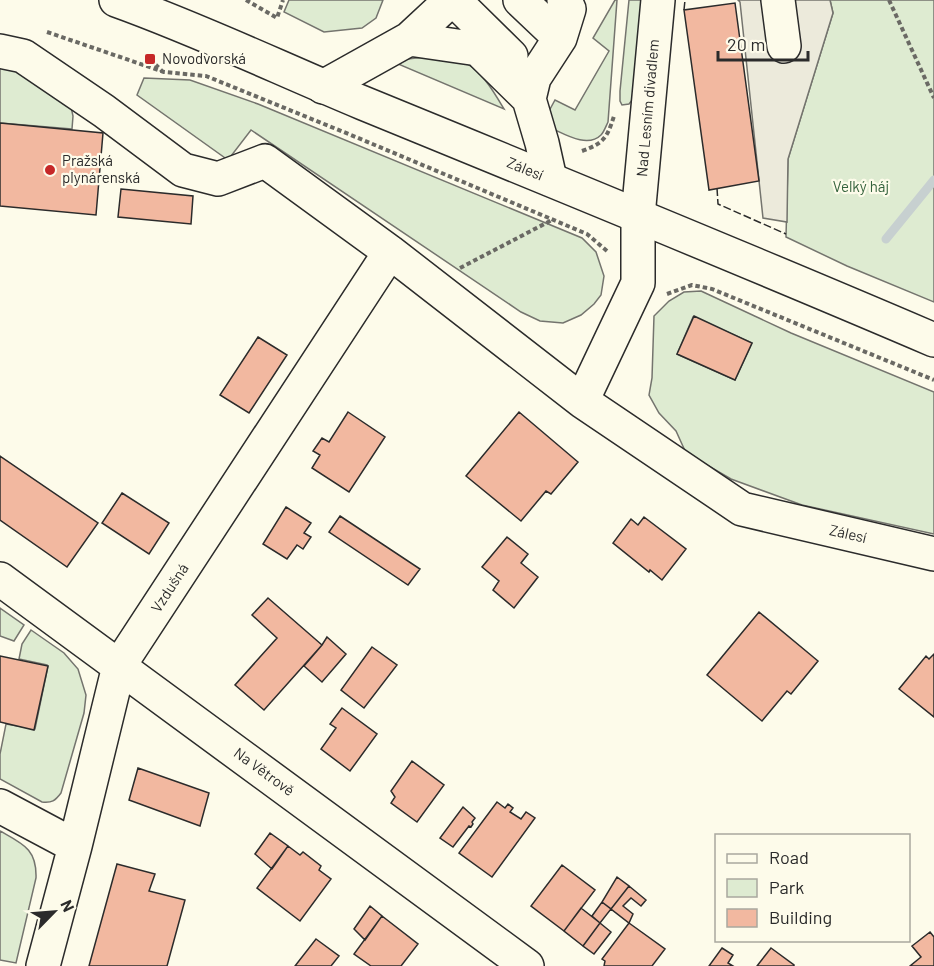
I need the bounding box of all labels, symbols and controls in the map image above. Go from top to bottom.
scale bar [718,24,808,62]
text: 20 m [727,33,765,55]
street label: Nad Lesním divadlem [632,38,662,177]
place label: Novodvorská [162,49,246,67]
marker: Novodvorská [143,52,157,66]
place label: Pražská plynárenská [62,151,140,186]
street label: Zálesí [505,153,546,183]
marker: Pražská plynárenská [43,163,57,177]
park label: Velký háj [833,177,889,195]
street label: Zálesí [828,520,869,546]
street label: Vzdušná [147,560,192,615]
street label: Na Větrově [231,743,298,799]
legend [715,834,910,942]
text: Road [769,846,809,868]
text: Park [769,876,804,898]
north arrow [24,882,84,942]
text: N [57,897,79,914]
text: Building [769,906,832,928]

